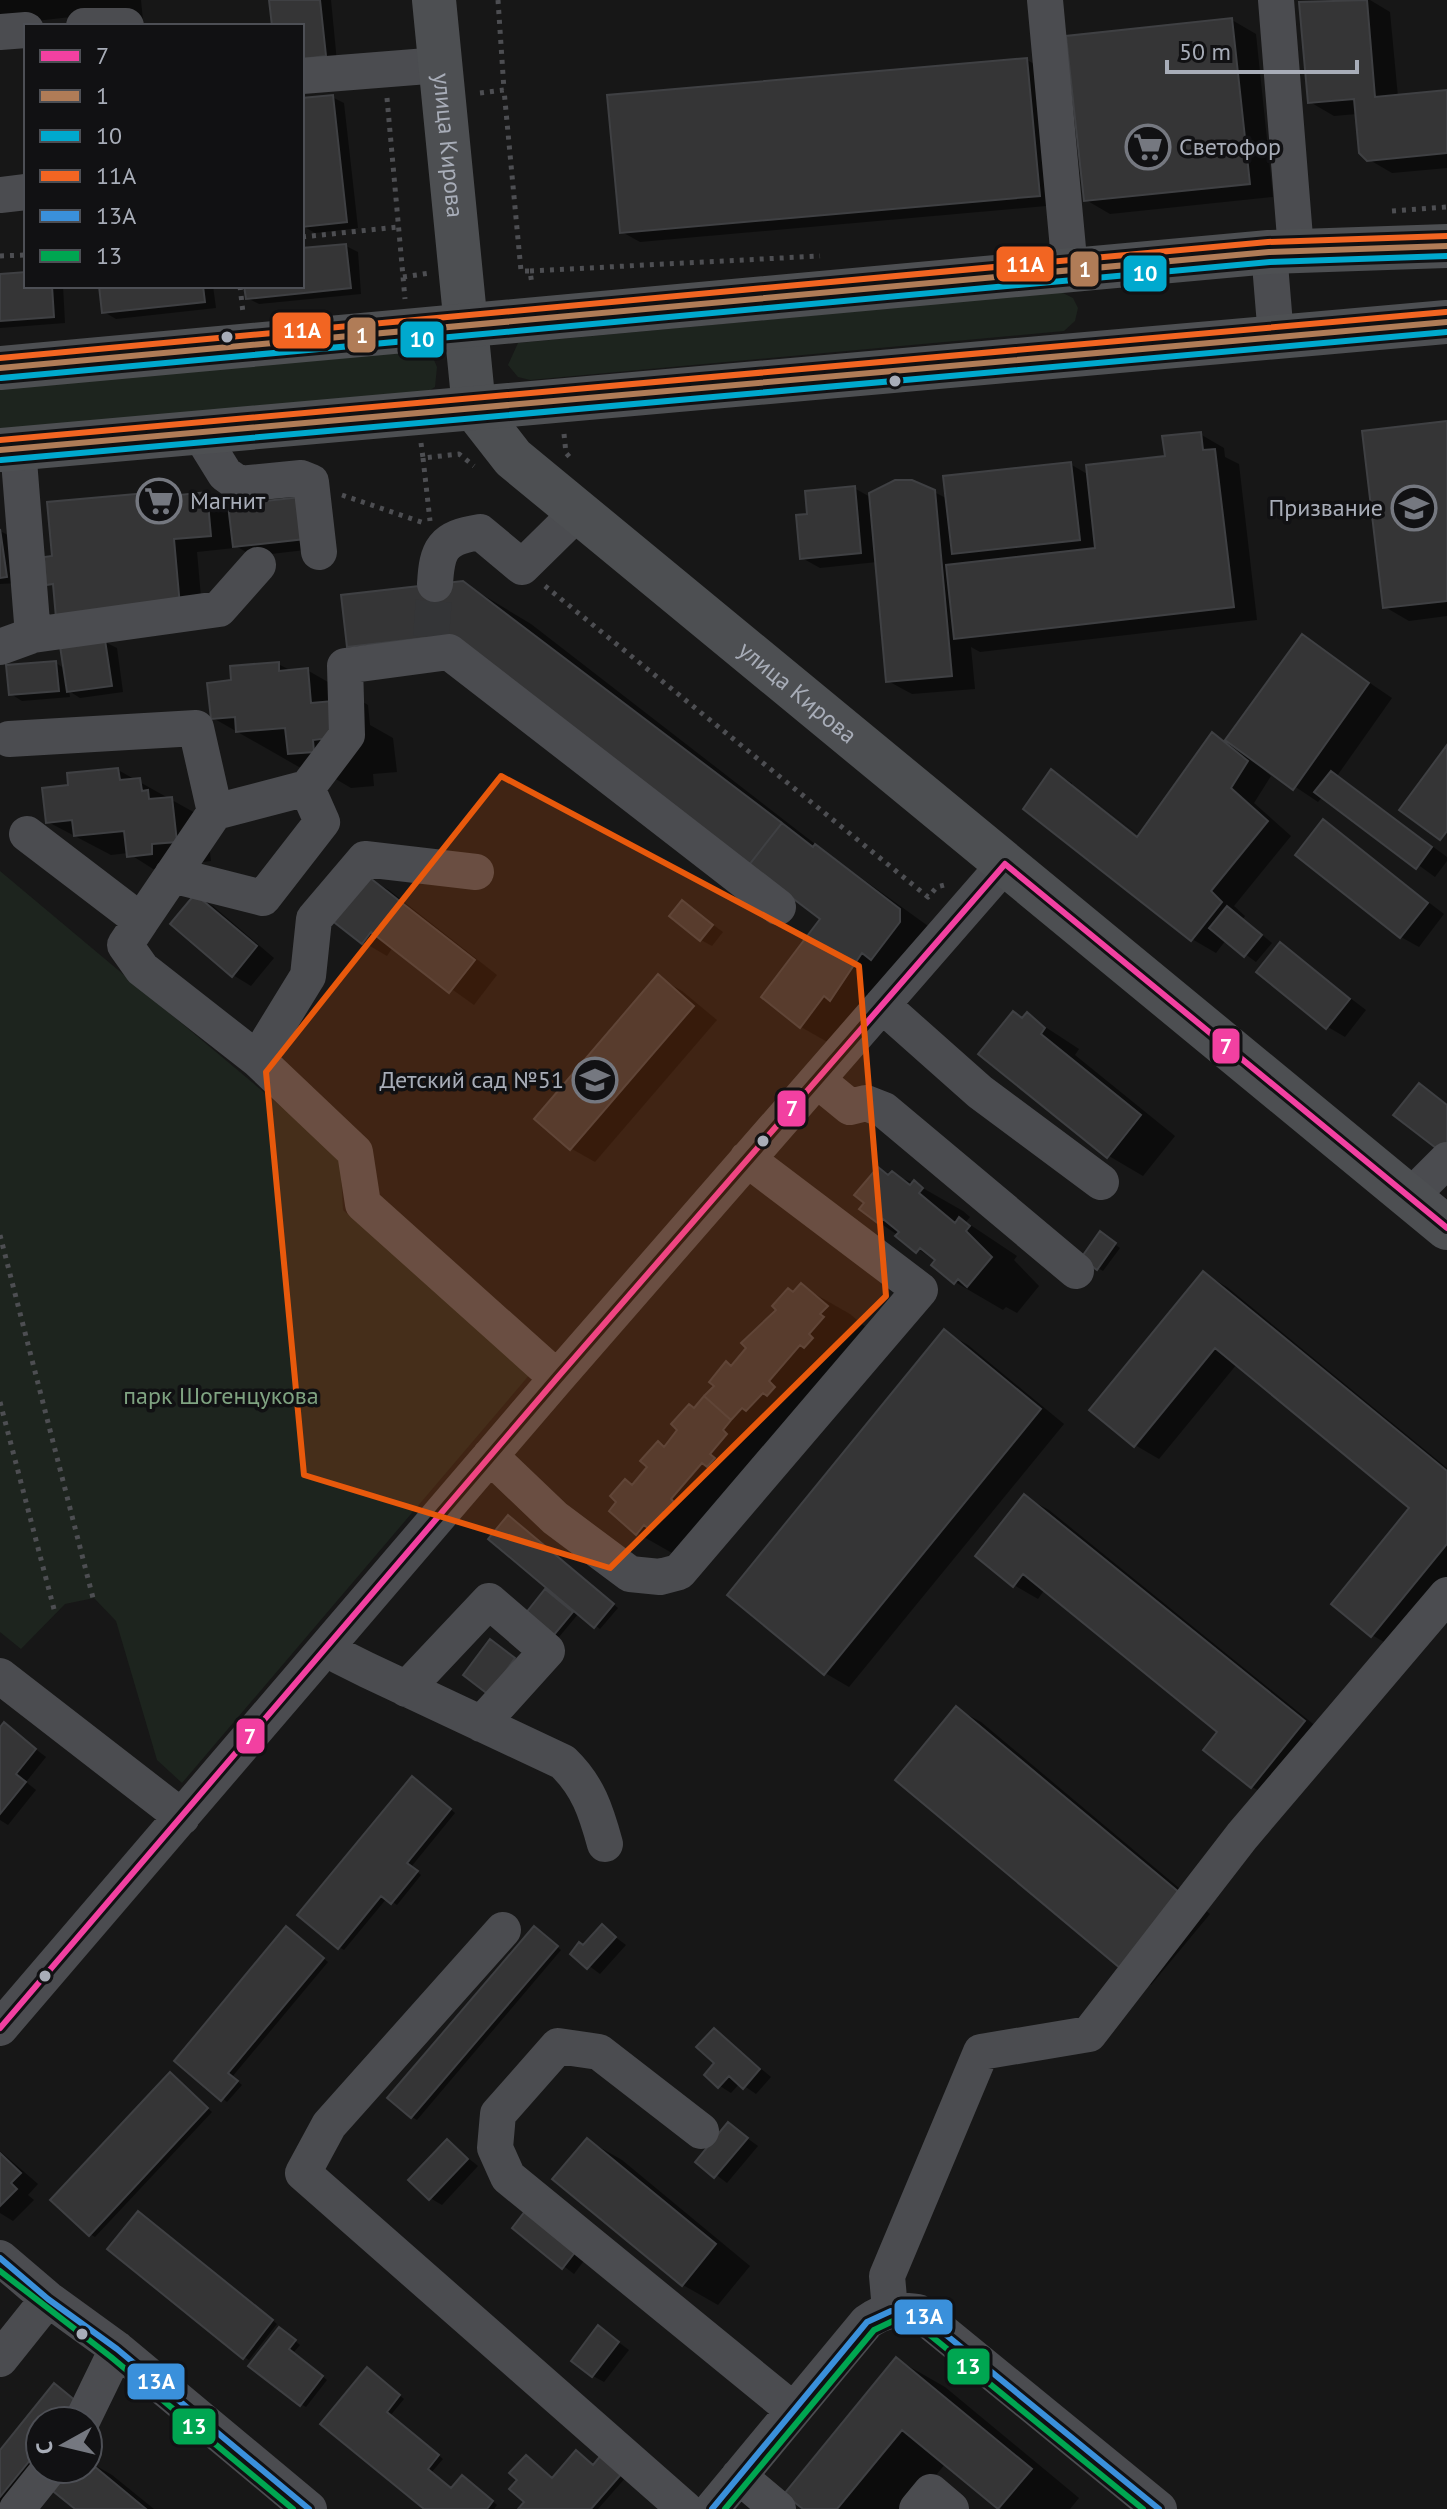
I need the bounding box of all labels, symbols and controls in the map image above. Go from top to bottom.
legend [24,24,304,288]
scale bar [1167,24,1357,74]
text: 50 m [1179,36,1231,67]
text: 7 [96,40,109,71]
street label: улица Кирова [426,72,471,219]
text: 1 [96,80,109,111]
text: 10 [96,120,122,151]
supermarket icon: Светофор [1124,123,1172,171]
place label: Светофор [1179,131,1281,162]
text: 11А [96,160,136,191]
text: 13А [96,200,136,231]
text: 13 [96,240,122,271]
line badge: 11А [995,245,1055,283]
text: 11А [1006,250,1045,278]
line badge: 1 [1069,250,1100,288]
line badge: 10 [1122,254,1168,293]
text: 1 [1079,255,1091,283]
text: 10 [1133,259,1157,287]
line badge: 11А [271,311,332,350]
text: 11А [283,316,322,344]
line badge: 1 [346,316,377,354]
line badge: 10 [399,320,445,359]
text: 1 [356,321,368,349]
text: 10 [410,325,434,353]
unlabelled marker [219,329,235,345]
unlabelled marker [887,373,903,389]
supermarket icon: Магнит [135,477,183,525]
school or university icon: Призвание [1390,484,1438,532]
place label: Магнит [190,485,266,516]
place label: Призвание [1268,492,1383,523]
street label: улица Кирова [732,634,864,750]
line badge: 7 [1211,1027,1241,1065]
text: 7 [1220,1032,1232,1060]
school or university icon: Детский сад №51 [571,1056,619,1104]
place label: Детский сад №51 [379,1064,564,1095]
line badge: 7 [776,1089,807,1128]
text: 7 [786,1094,798,1122]
unlabelled marker [755,1133,771,1149]
park label: парк Шогенцукова [123,1380,319,1411]
line badge: 7 [235,1717,266,1755]
text: 7 [244,1722,256,1750]
unlabelled marker [37,1968,53,1984]
line badge: 13А [893,2298,954,2336]
text: 13А [905,2302,944,2330]
unlabelled marker [74,2326,90,2342]
line badge: 13 [946,2347,991,2386]
text: 13 [956,2352,980,2380]
line badge: 13А [126,2362,186,2401]
text: 13А [137,2367,176,2395]
north arrow [24,2405,104,2485]
line badge: 13 [171,2407,217,2446]
text: 13 [182,2412,206,2440]
text: С [29,2440,59,2456]

